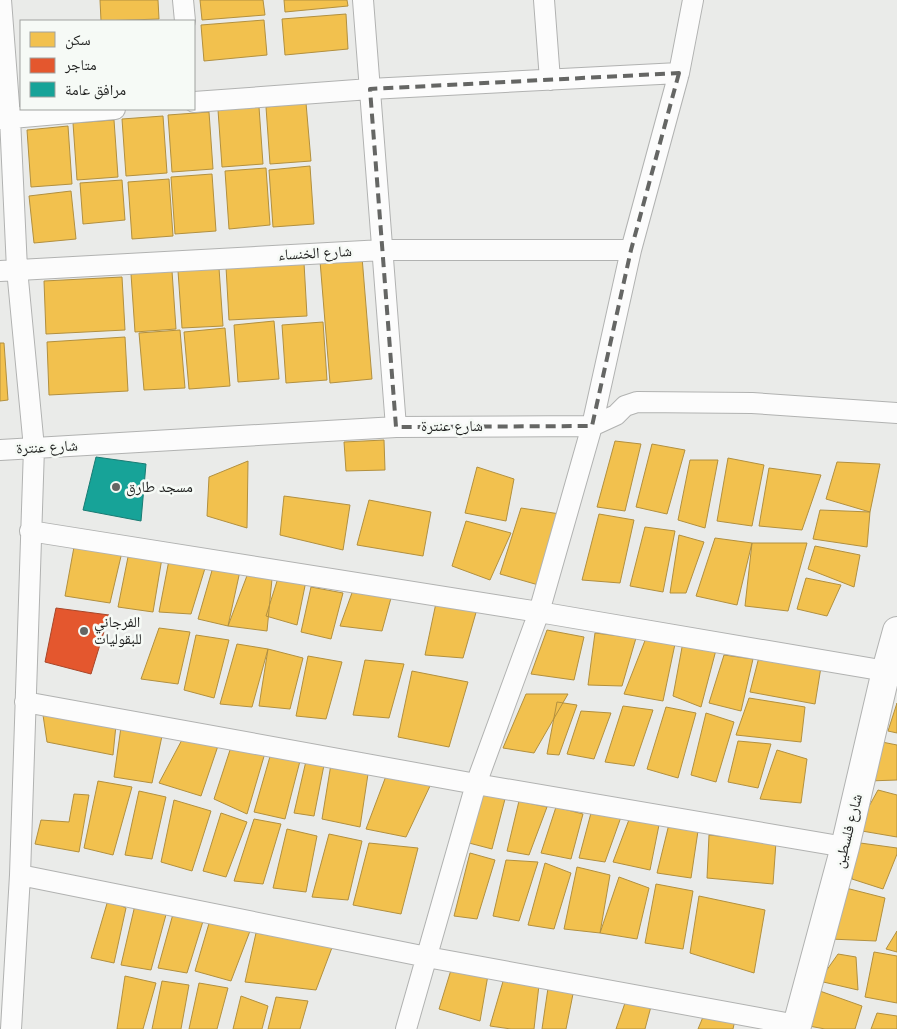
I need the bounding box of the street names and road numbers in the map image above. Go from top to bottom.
street label: شارع الخنساء [278,242,352,265]
street label: شارع عنترة [421,417,483,436]
street label: شارع عنترة [16,436,78,459]
street label: شارع فلسطين [830,792,867,870]

